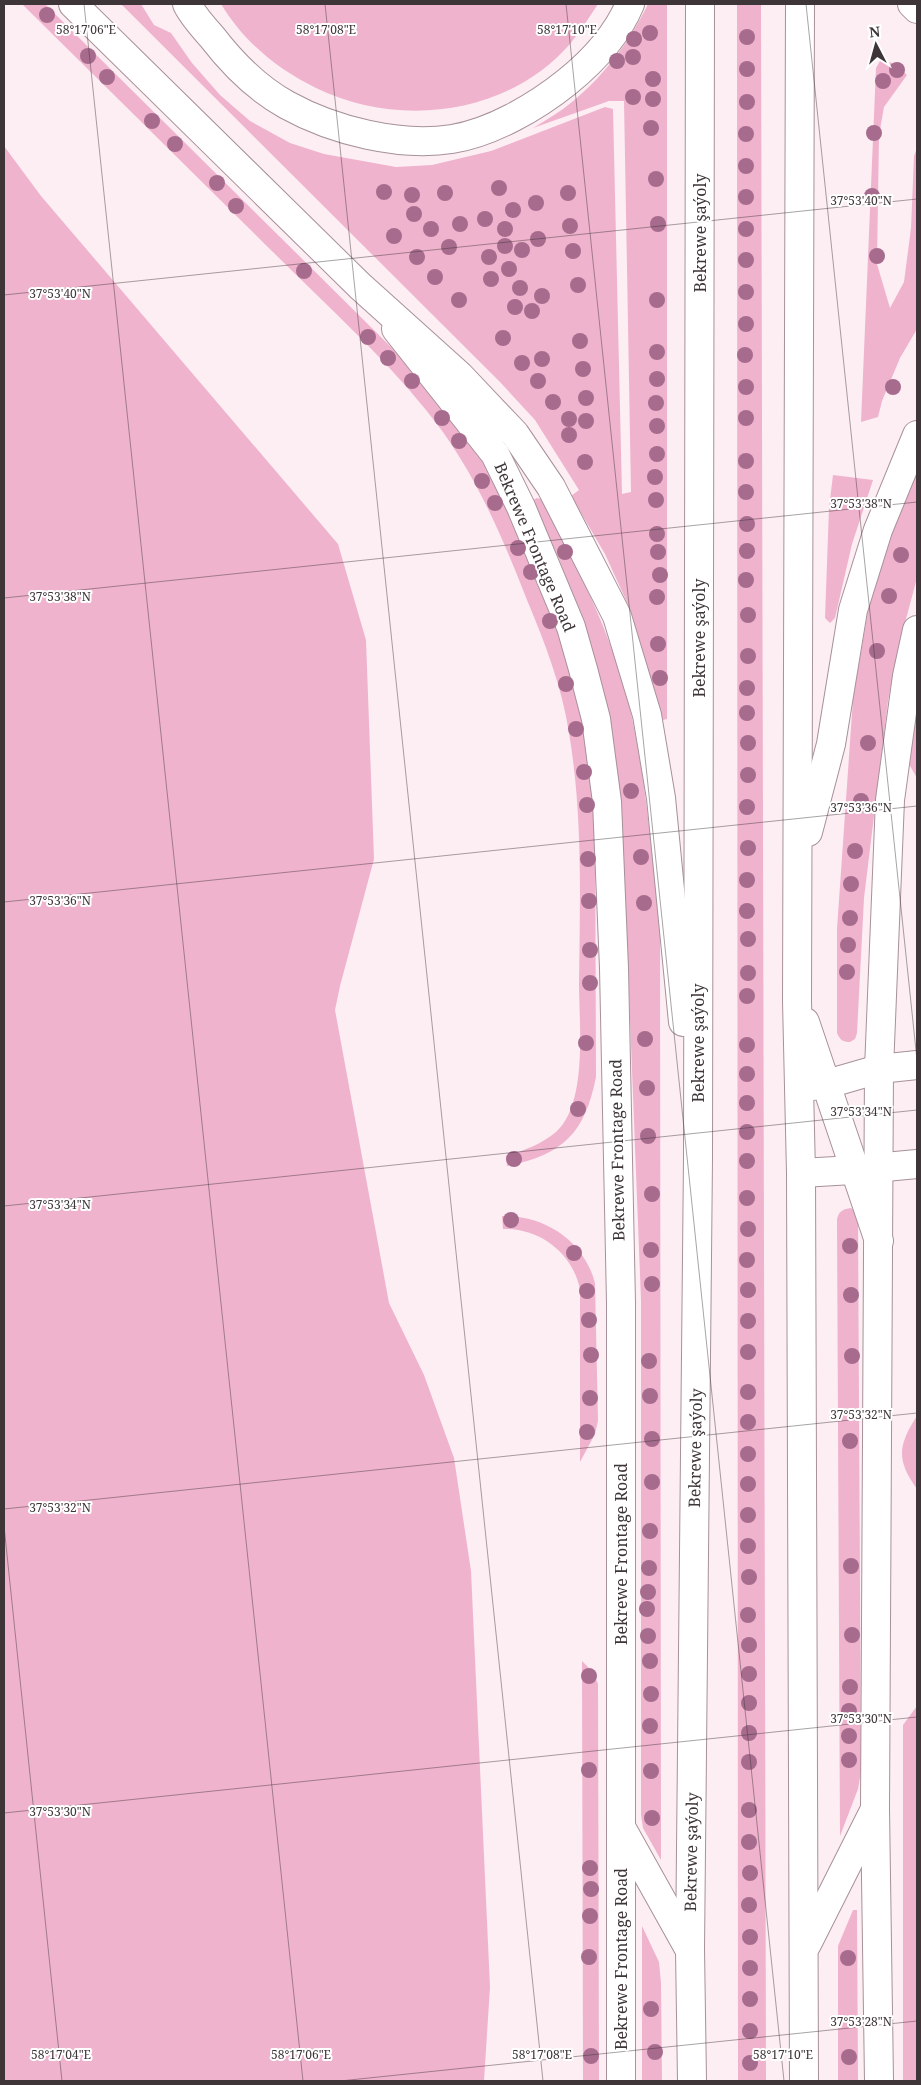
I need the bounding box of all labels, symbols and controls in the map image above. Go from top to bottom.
north arrow [851,20,901,70]
text: 58°17'06"E [56,21,116,38]
text: 58°17'08"E [296,21,356,38]
text: 58°17'10"E [537,21,597,38]
text: N [868,22,881,42]
street label: Bekrewe şaýoly [689,172,711,293]
text: 37°53'40"N [830,192,892,209]
text: 37°53'40"N [29,285,91,302]
street label: Bekrewe Frontage Road [489,459,581,635]
text: 37°53'38"N [830,495,892,512]
street label: Bekrewe şaýoly [688,577,710,698]
text: 37°53'38"N [29,588,91,605]
text: 37°53'36"N [830,799,892,816]
text: 37°53'36"N [29,892,91,909]
street label: Bekrewe şaýoly [687,982,709,1103]
street label: Bekrewe Frontage Road [604,1059,630,1241]
text: 37°53'34"N [830,1103,892,1120]
text: 37°53'34"N [29,1196,91,1213]
street label: Bekrewe şaýoly [683,1387,707,1508]
text: 37°53'32"N [830,1406,892,1423]
street label: Bekrewe Frontage Road [610,1463,632,1645]
text: 37°53'32"N [29,1499,91,1516]
text: 37°53'30"N [830,1710,892,1727]
street label: Bekrewe şaýoly [679,1791,703,1912]
text: 37°53'30"N [29,1803,91,1820]
street label: Bekrewe Frontage Road [610,1868,632,2050]
text: 37°53'28"N [830,2013,892,2030]
text: 58°17'04"E [31,2046,91,2063]
text: 58°17'06"E [271,2046,331,2063]
text: 58°17'08"E [512,2046,572,2063]
text: 58°17'10"E [753,2046,813,2063]

